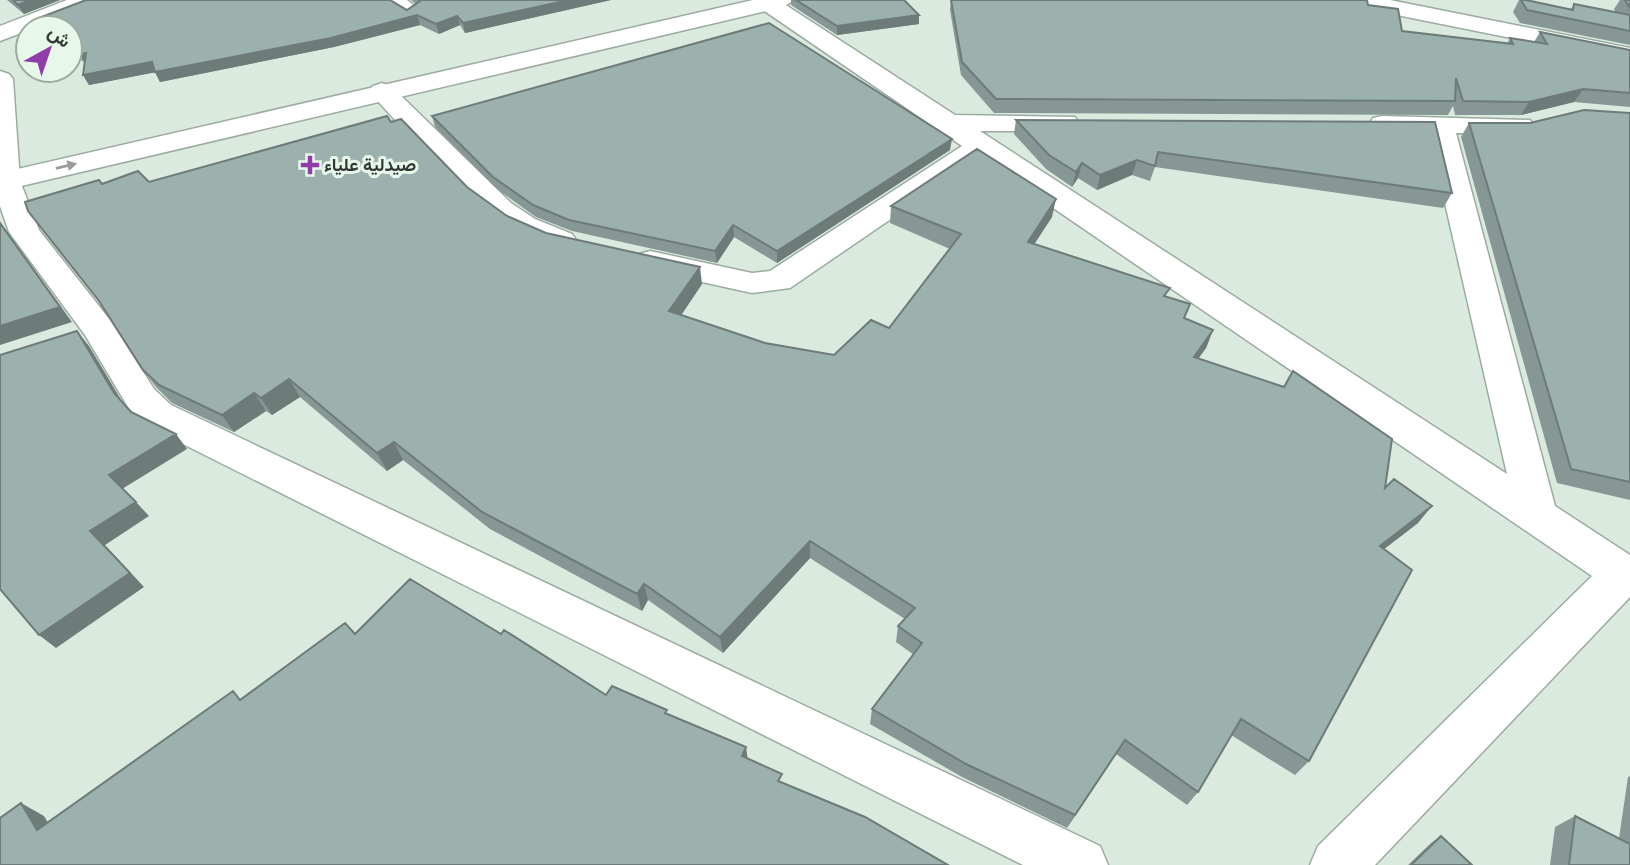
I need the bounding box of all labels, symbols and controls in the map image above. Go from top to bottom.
north arrow [14,14,84,84]
text: ش [43,21,75,53]
place label: صيدلية علياء [324,154,416,176]
marker: صيدلية علياء [302,157,318,173]
one-way arrow [55,161,77,172]

